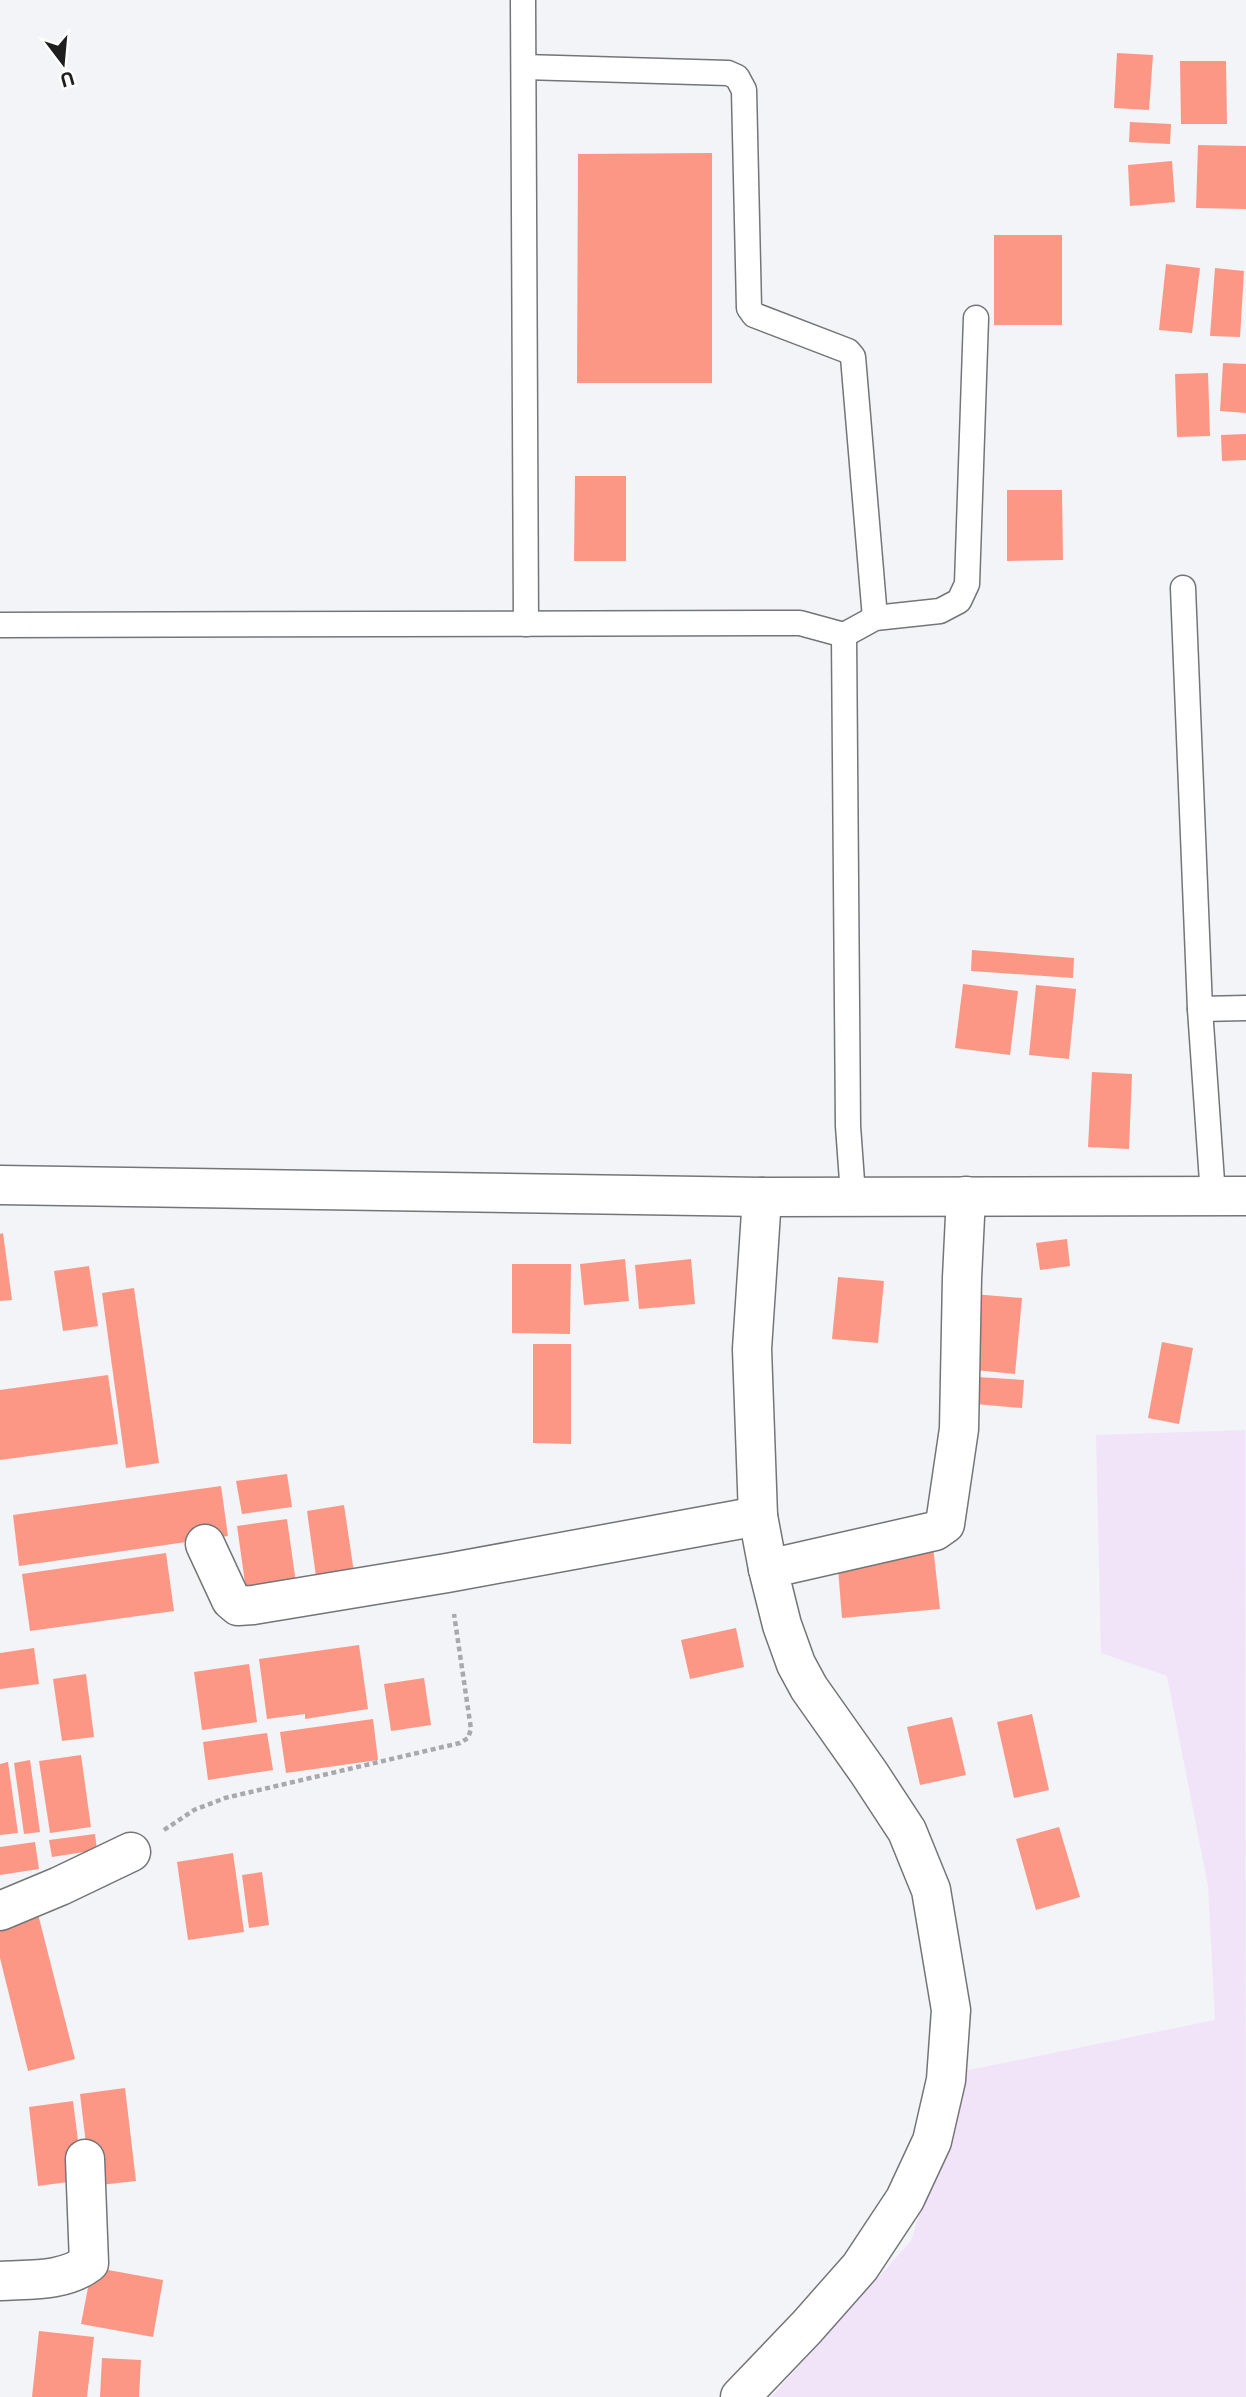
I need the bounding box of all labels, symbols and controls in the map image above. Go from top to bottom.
north arrow [28,28,98,98]
text: U [58,67,77,92]

